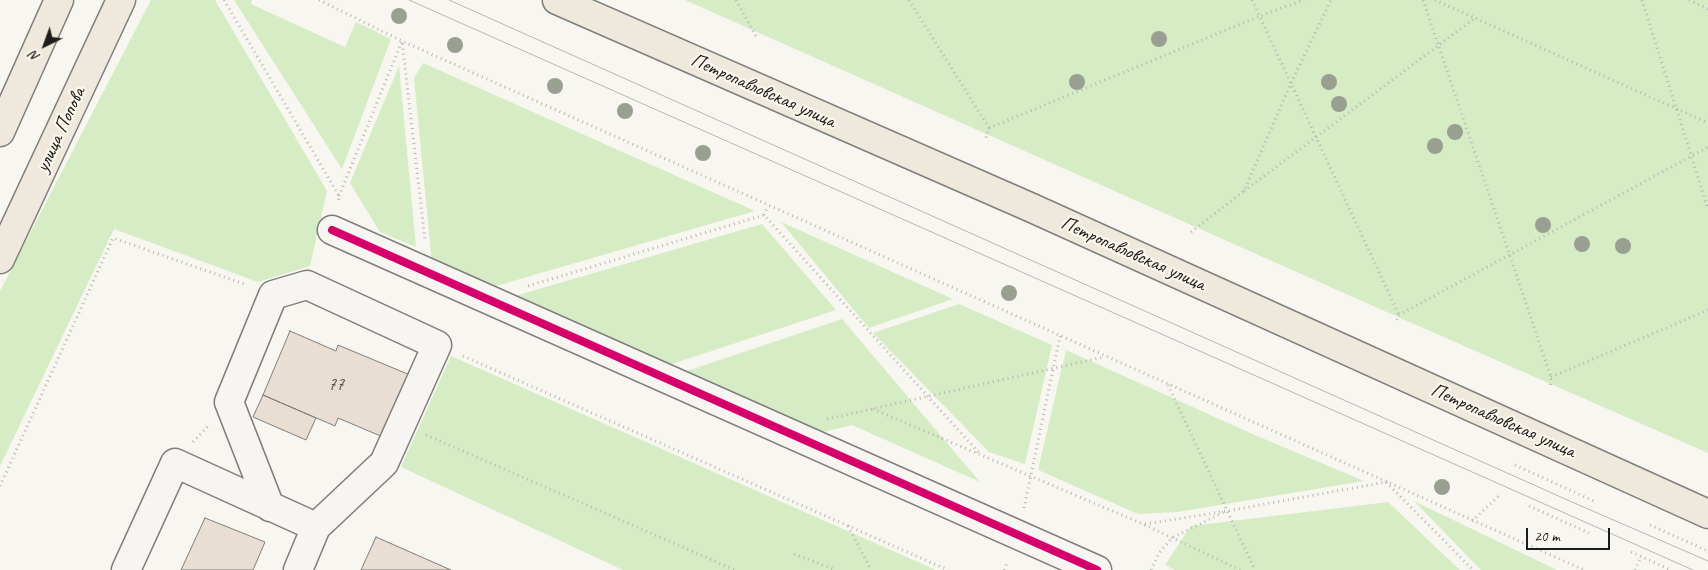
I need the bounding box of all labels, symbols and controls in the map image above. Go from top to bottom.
north arrow [20,20,70,70]
text: N [26,47,44,66]
street label: Петропавловская улица [687,48,839,134]
street label: улица Попова [31,84,91,176]
street label: Петропавловская улица [1057,211,1209,297]
house number: 77 [328,374,344,396]
street label: Петропавловская улица [1427,378,1579,464]
scale bar [1528,518,1612,550]
text: 20 m [1534,527,1560,546]

